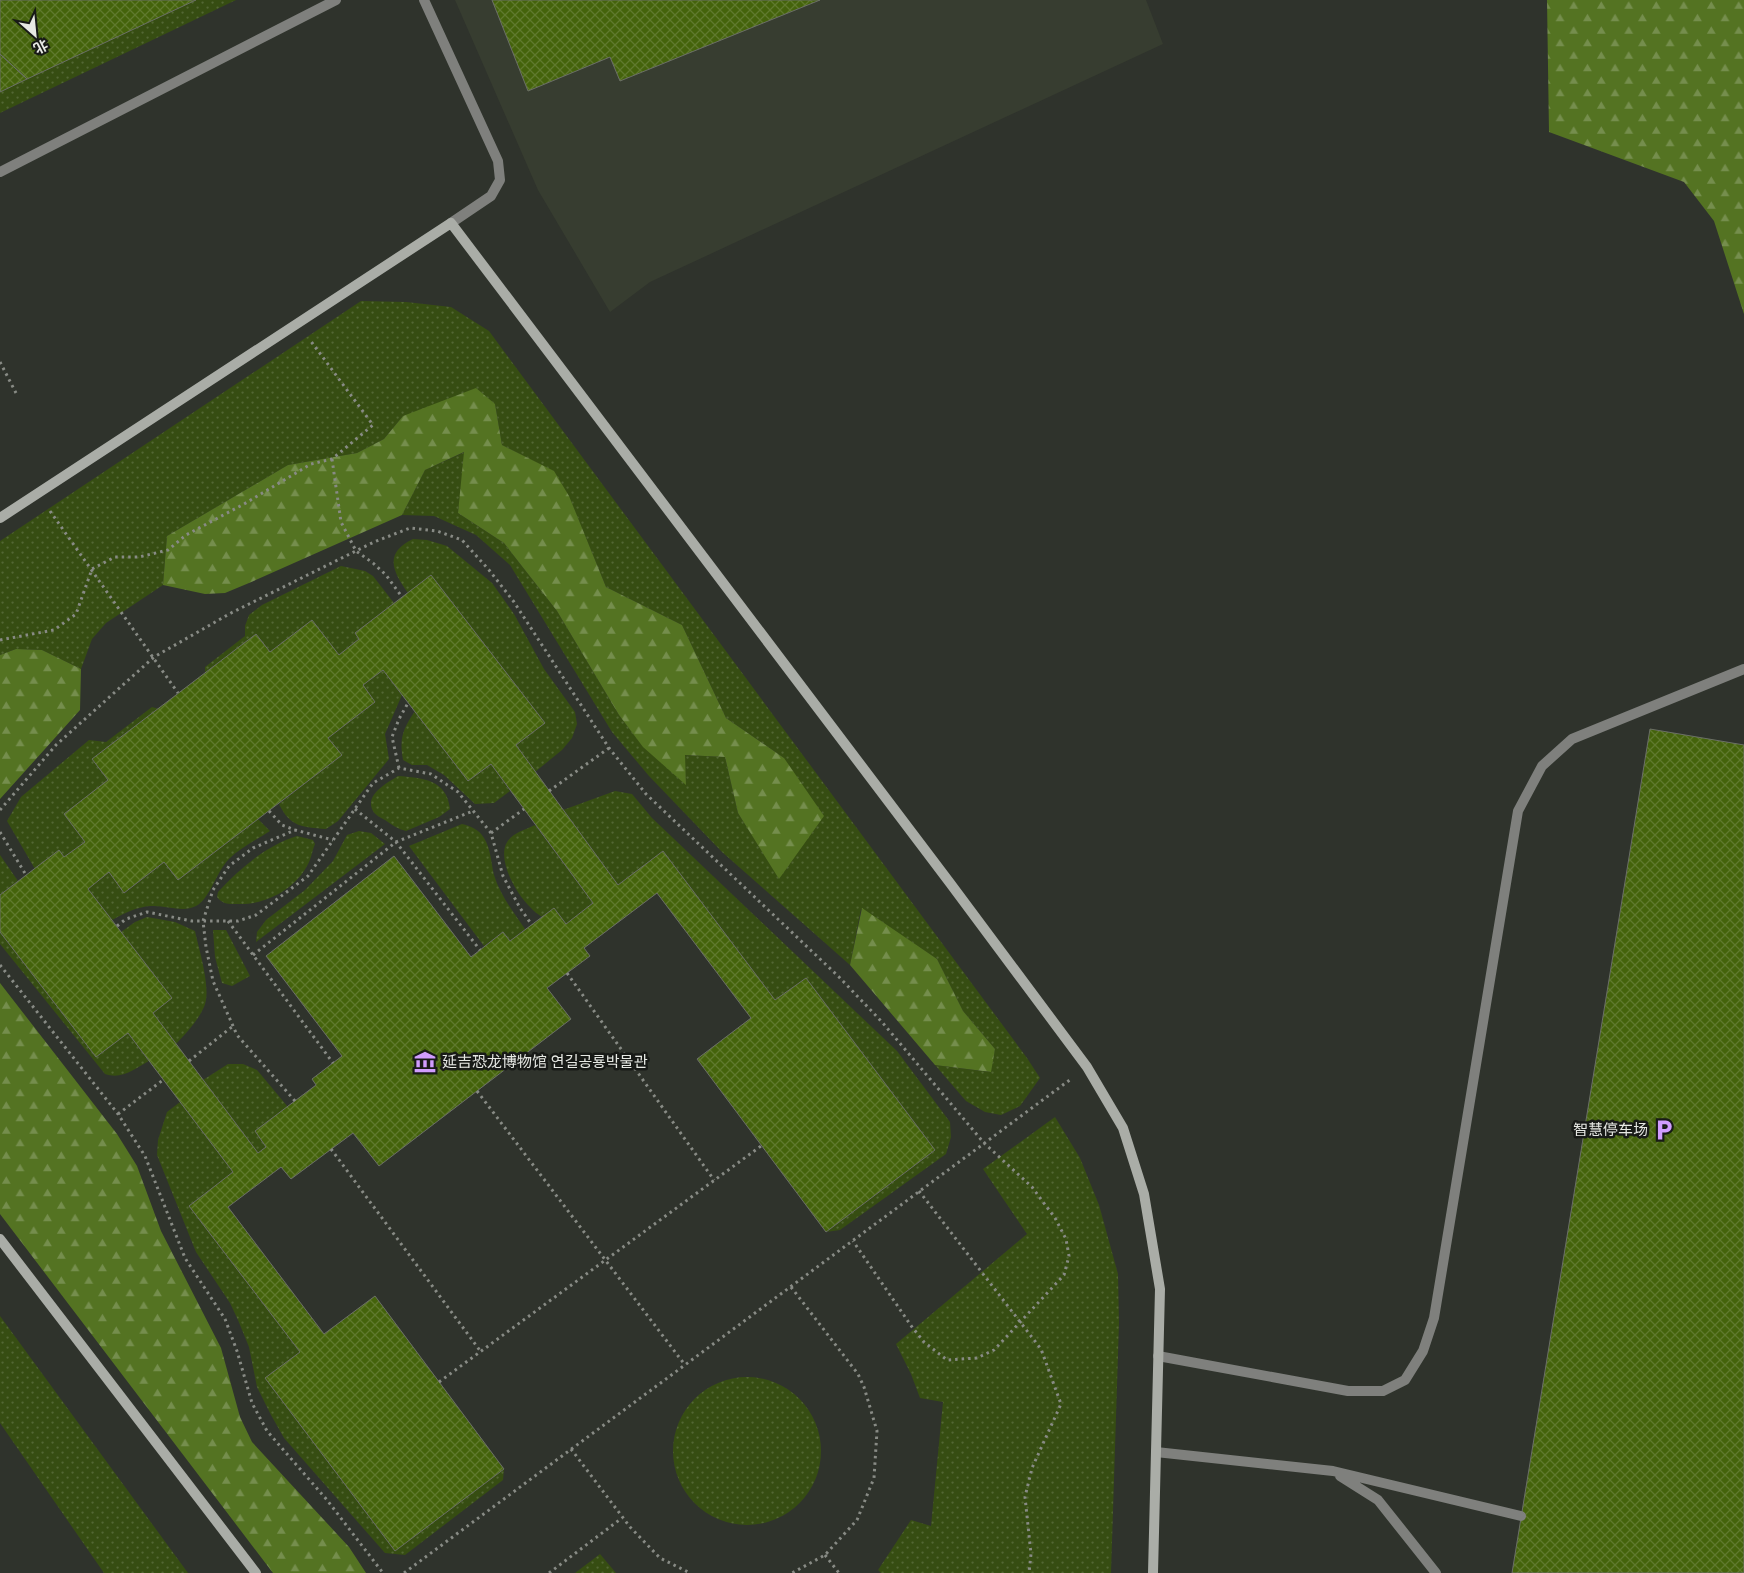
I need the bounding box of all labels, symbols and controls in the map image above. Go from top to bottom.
north arrow [10,10,60,60]
text: 北 [31,36,51,57]
museum icon: 延吉恐龙博物馆 연길공룡박물관 [412,1049,438,1075]
place label: 延吉恐龙博物馆 연길공룡박물관 [442,1053,648,1071]
parking icon: 智慧停车场 [1651,1117,1677,1143]
place label: 智慧停车场 [1573,1121,1648,1139]

